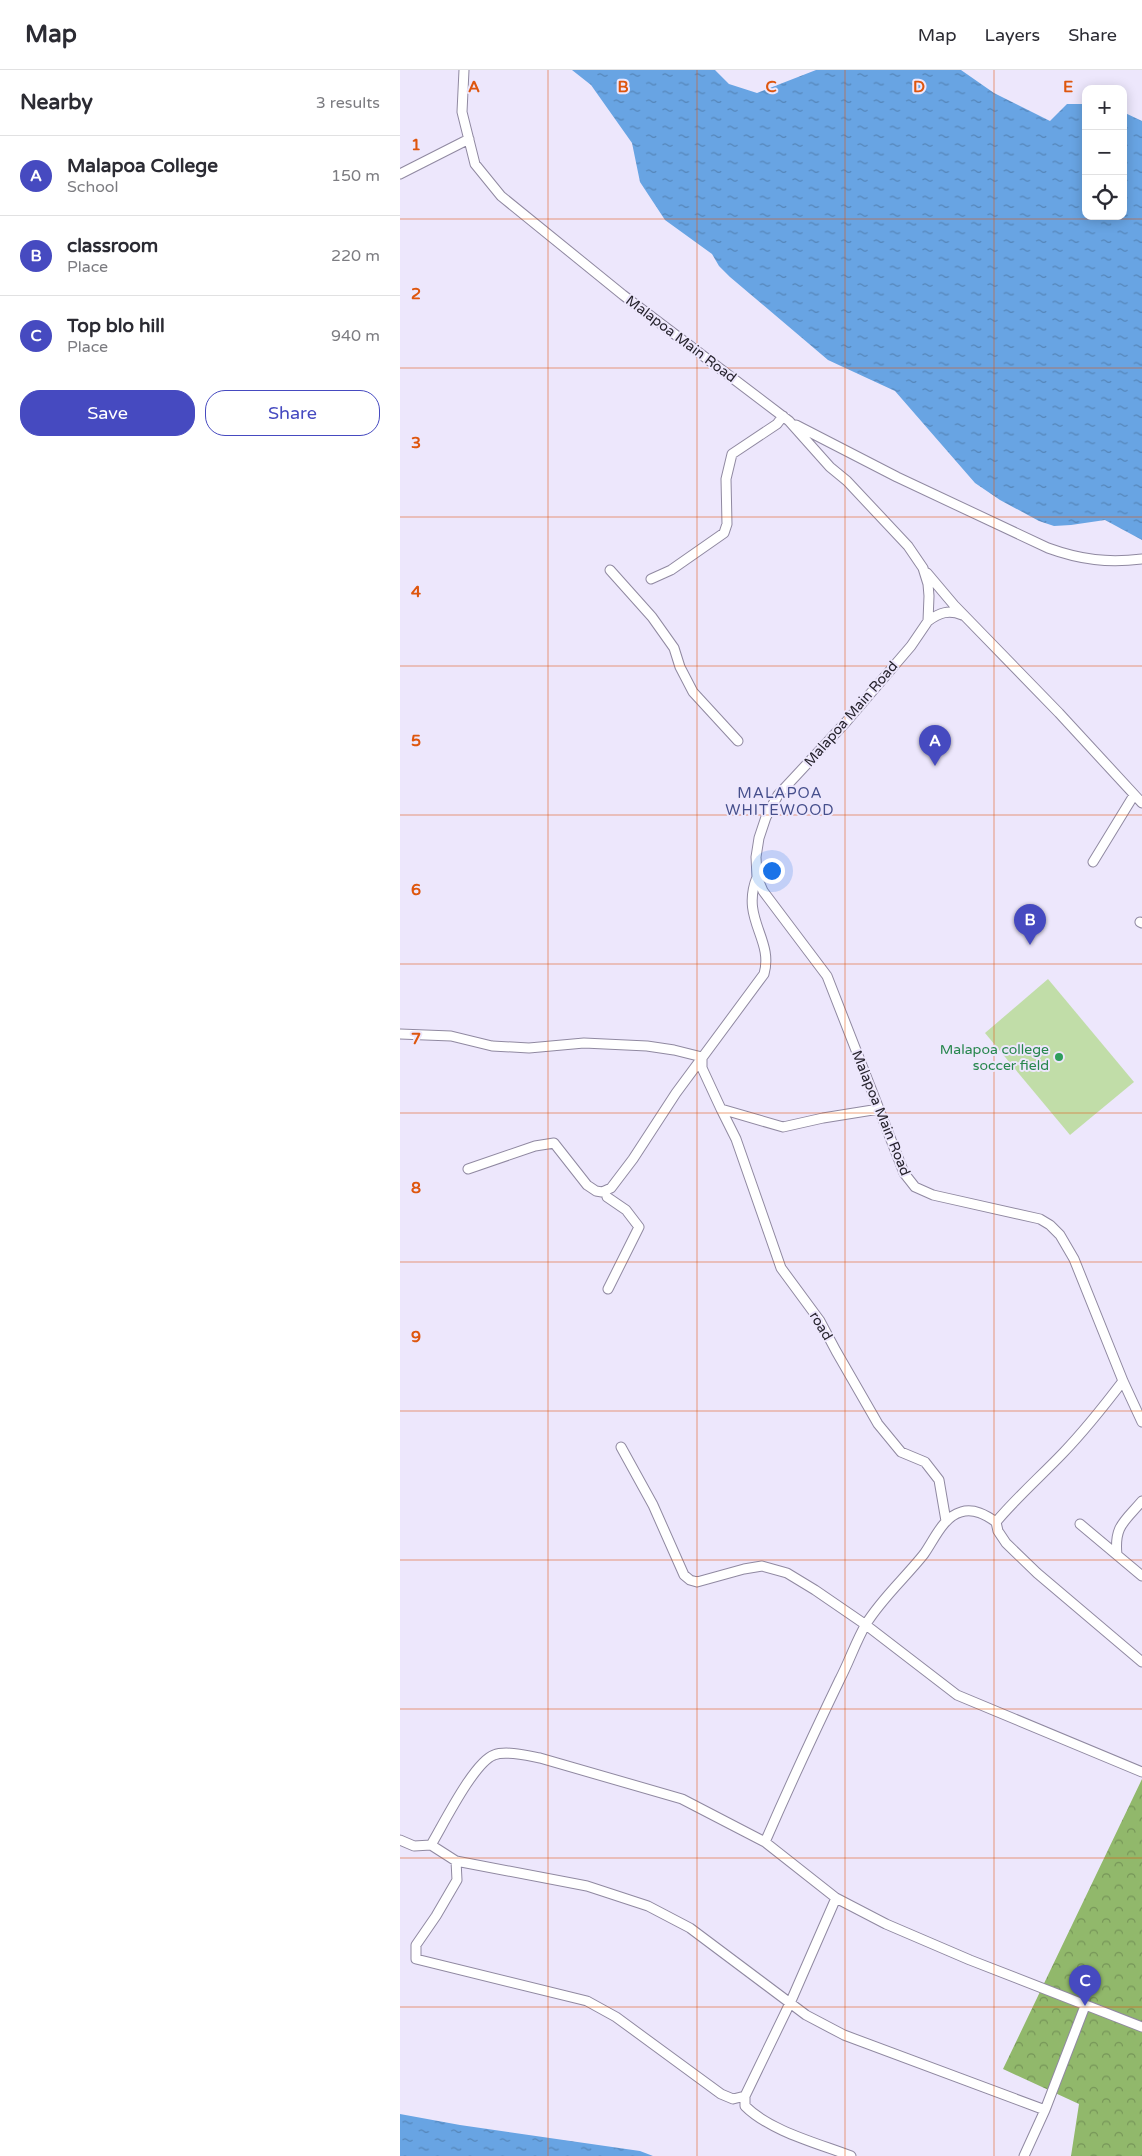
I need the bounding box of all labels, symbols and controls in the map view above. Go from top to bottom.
text: Map [25,20,77,49]
text: Map [918,24,957,46]
text: Layers [985,24,1040,46]
text: Share [1068,24,1117,46]
text: A [468,77,480,97]
text: B [617,77,629,97]
text: C [765,77,777,97]
text: D [913,77,925,97]
text: E [1063,77,1073,97]
map controls [1082,85,1127,220]
button: + [1082,85,1127,130]
text: Nearby [20,90,93,115]
text: 3 results [316,93,380,113]
button: − [1082,130,1127,175]
text: 1 [411,135,421,155]
text: Malapoa College [67,155,218,177]
text: A [30,166,42,186]
text: 150 m [331,166,380,186]
button: locate [1082,175,1127,220]
text: School [67,177,119,197]
text: classroom [67,235,158,257]
text: B [30,246,42,266]
text: 220 m [331,246,380,266]
text: Place [67,257,108,277]
text: 2 [411,284,421,304]
street label: Malapoa Main Road [622,292,740,386]
text: Top blo hill [67,315,165,337]
text: C [30,326,42,346]
text: 940 m [331,326,380,346]
text: Place [67,337,108,357]
button: Save [20,390,195,436]
button: Share [205,390,380,436]
text: 3 [411,433,421,453]
text: 4 [411,582,421,602]
street label: Malapoa Main Road [801,658,901,770]
pin: A [919,725,951,766]
text: 5 [411,731,421,751]
district label: MALAPOA WHITEWOOD [725,784,835,819]
your location [759,858,785,884]
text: 6 [411,880,421,900]
pin: B [1014,904,1046,945]
text: 7 [411,1029,421,1049]
place label: Malapoa college soccer field [940,1041,1049,1074]
street label: Malapoa Main Road [848,1048,914,1178]
marker: Malapoa college soccer field [1053,1051,1065,1063]
text: 8 [411,1178,421,1198]
street label: road [806,1309,836,1343]
text: 9 [411,1327,421,1347]
pin: C [1069,1965,1101,2006]

